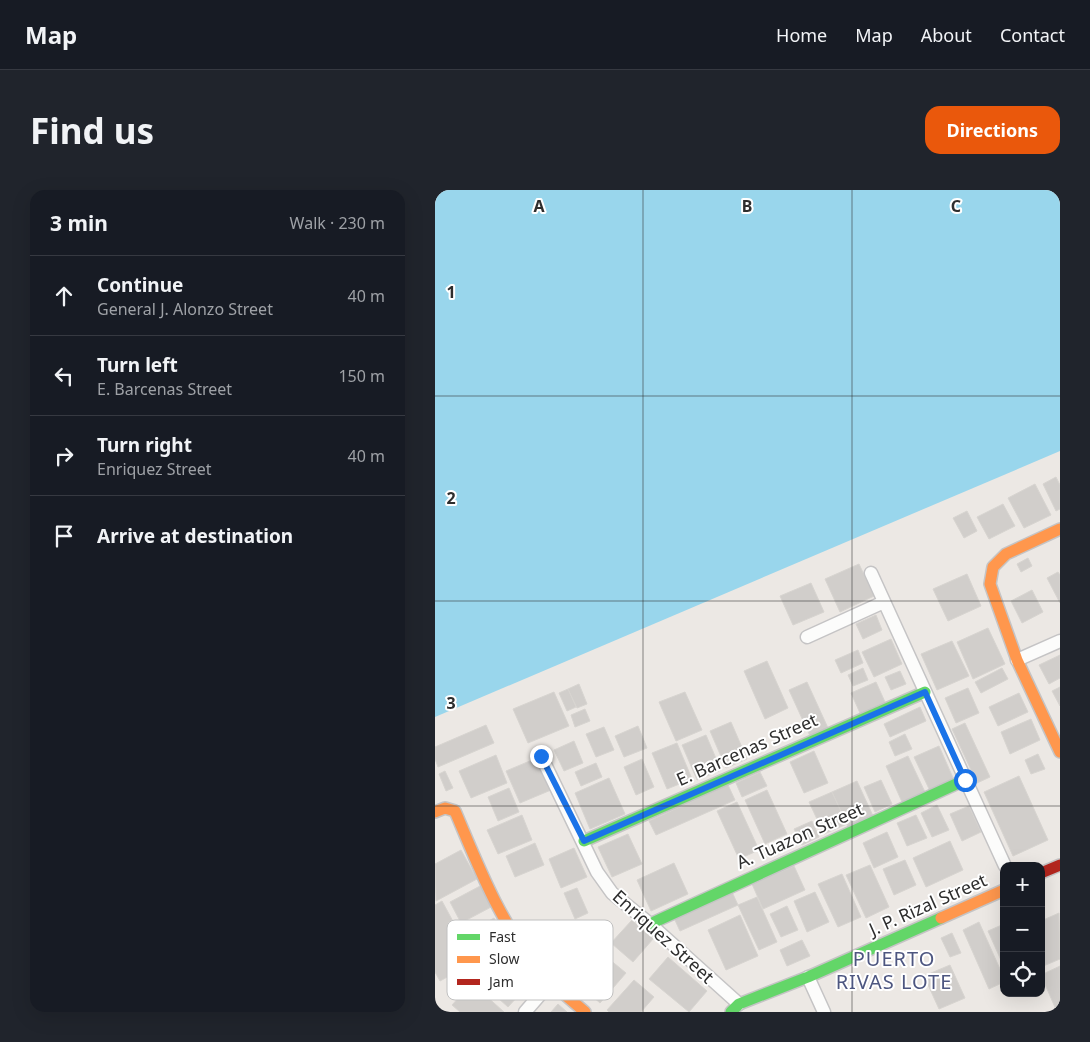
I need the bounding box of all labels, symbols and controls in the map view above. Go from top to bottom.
text: Map [25,18,77,51]
text: Home [776,23,827,47]
text: Map [855,23,893,47]
text: About [921,23,972,47]
text: Contact [1000,23,1065,47]
button: Directions [925,106,1060,154]
text: Find us [30,107,154,154]
text: A [533,195,545,217]
text: B [742,195,752,217]
text: C [951,195,961,217]
text: 3 min [50,209,108,237]
text: Walk · 230 m [290,212,385,234]
text: Continue [97,272,183,298]
text: 1 [446,281,456,303]
icon: ahead [50,282,78,310]
text: 40 m [348,285,385,307]
text: General J. Alonzo Street [97,298,273,320]
text: Turn left [97,352,178,378]
icon: left [50,362,78,390]
text: 150 m [338,365,385,387]
text: E. Barcenas Street [97,378,232,400]
text: Turn right [97,432,192,458]
icon: right [50,442,78,470]
text: 40 m [348,445,385,467]
text: Enriquez Street [97,458,211,480]
text: 2 [446,487,456,509]
icon: arrive [50,522,78,550]
text: Arrive at destination [97,523,293,549]
text: 3 [446,692,456,714]
street label: E. Barcenas Street [672,707,821,791]
route end [530,745,553,768]
route start [954,769,977,792]
street label: A. Tuazon Street [732,796,867,874]
map controls [1000,862,1045,997]
button: + [1000,862,1045,907]
street label: J. P. Rizal Street [863,867,991,942]
street label: Enriquez Street [608,884,720,989]
button: − [1000,907,1045,952]
legend [447,920,613,1000]
text: Fast [489,927,516,946]
district label: PUERTO RIVAS LOTE [836,945,952,995]
text: Slow [489,949,520,968]
button: locate [1000,952,1045,997]
text: Jam [487,972,514,991]

